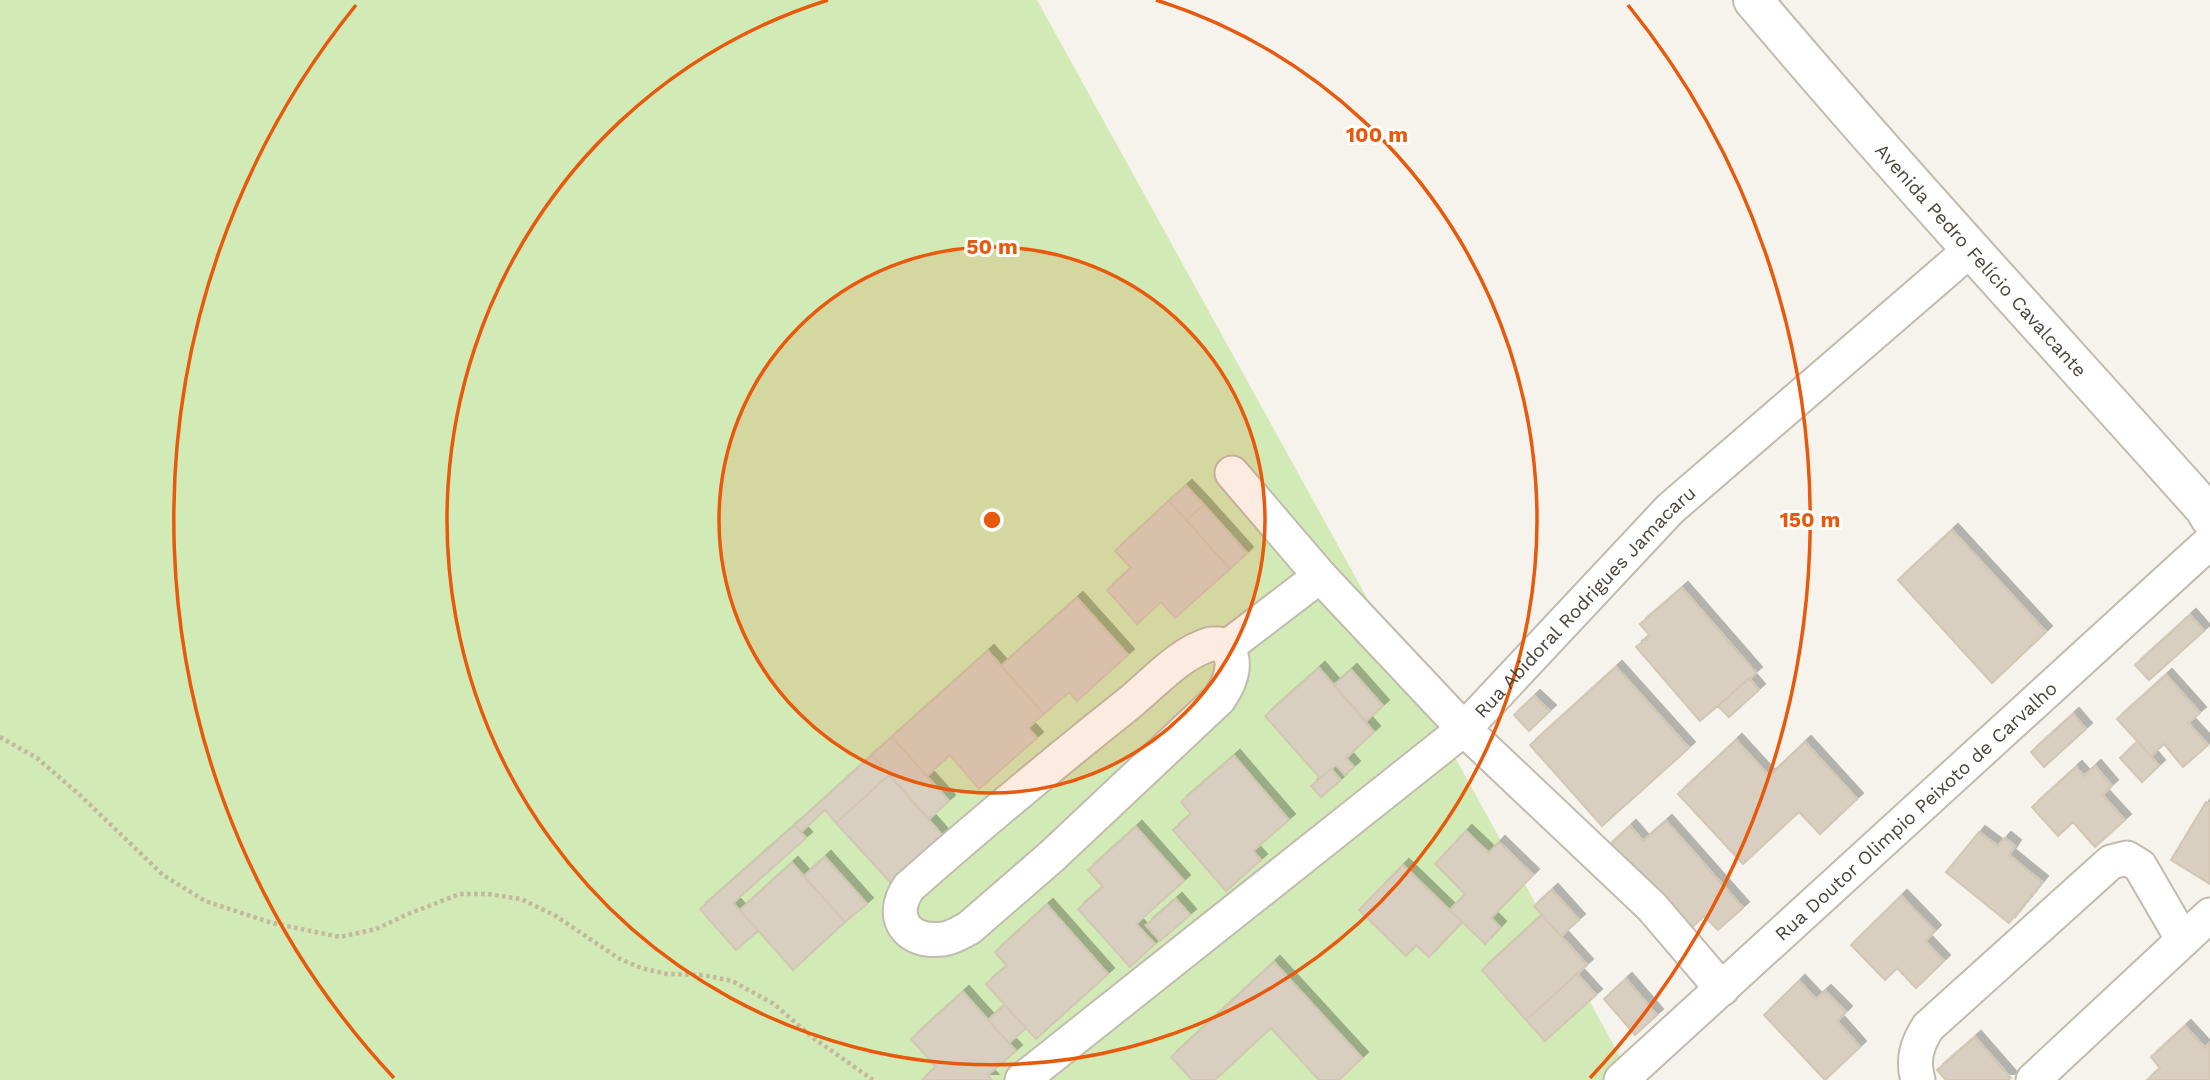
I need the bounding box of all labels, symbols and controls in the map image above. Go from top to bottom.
text: 100 m [1346,122,1408,147]
street label: Avenida Pedro Felício Cavalcante [1870,139,2091,382]
text: 50 m [966,234,1018,259]
street label: Rua Abidoral Rodrigues Jamacaru [1470,481,1700,723]
text: 150 m [1780,507,1840,532]
centre of rings [980,508,1004,532]
street label: Rua Doutor Olimpio Peixoto de Carvalho [1770,677,2062,946]

